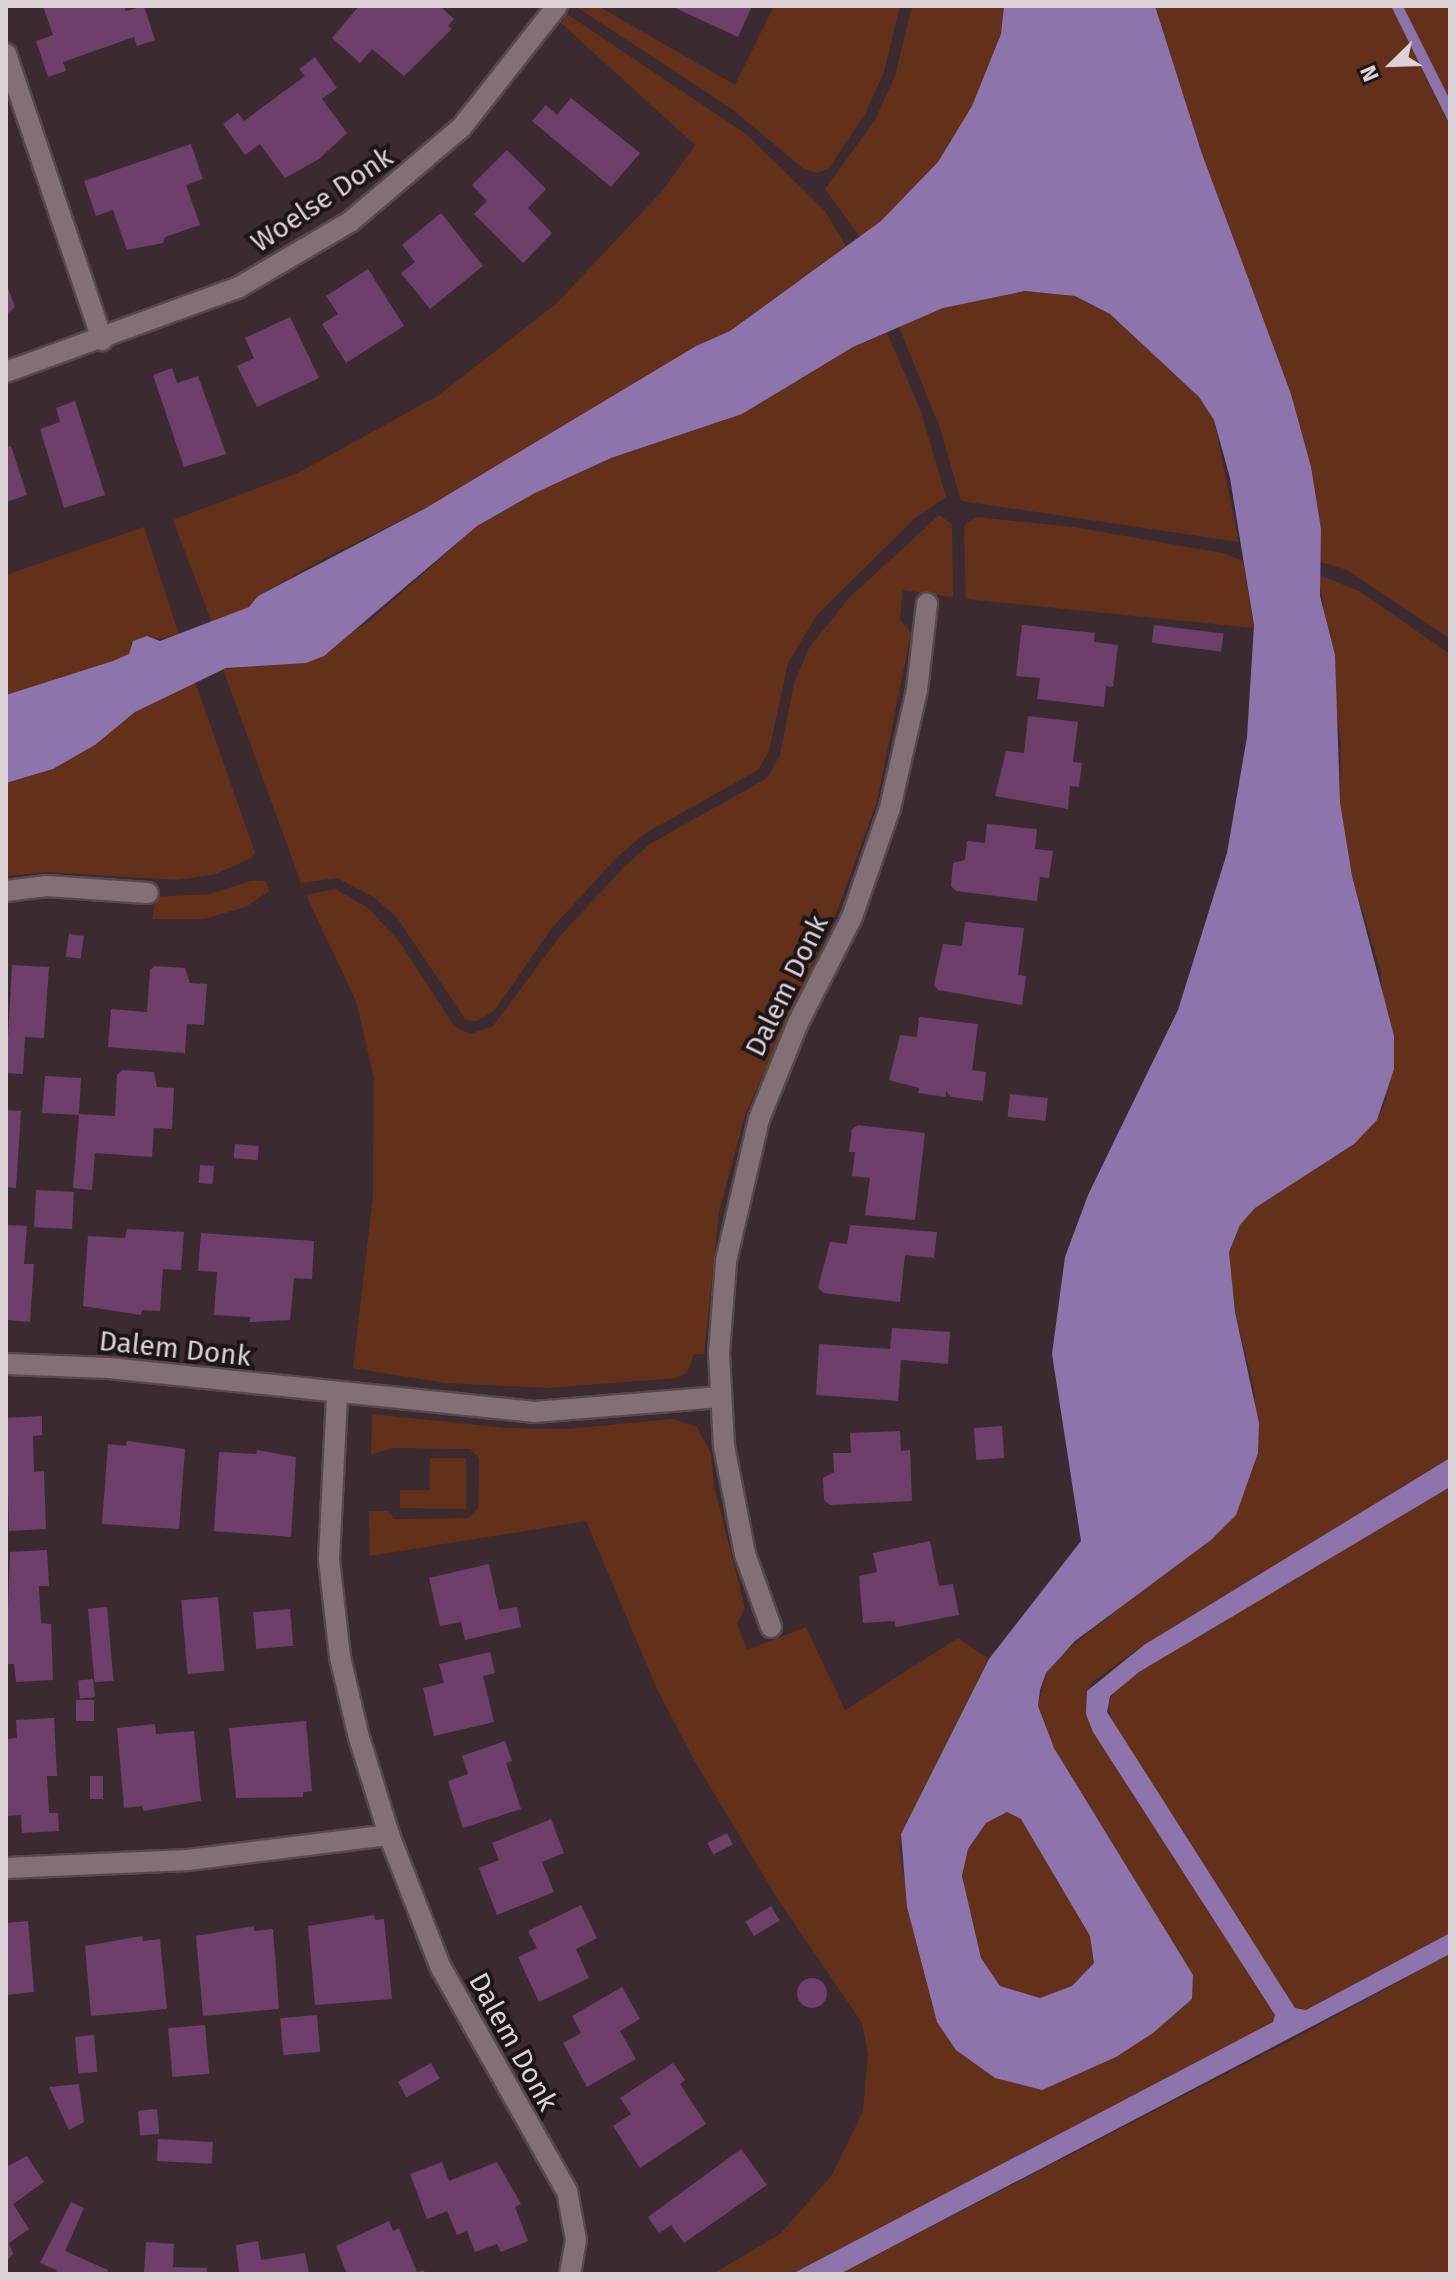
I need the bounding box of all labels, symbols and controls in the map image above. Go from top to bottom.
north arrow [1352,24,1432,104]
text: N [1354,62,1385,86]
street label: Woelse Donk [245,140,399,260]
street label: Dalem Donk [738,910,836,1062]
street label: Dalem Donk [97,1324,253,1374]
street label: Dalem Donk [461,1967,565,2117]

